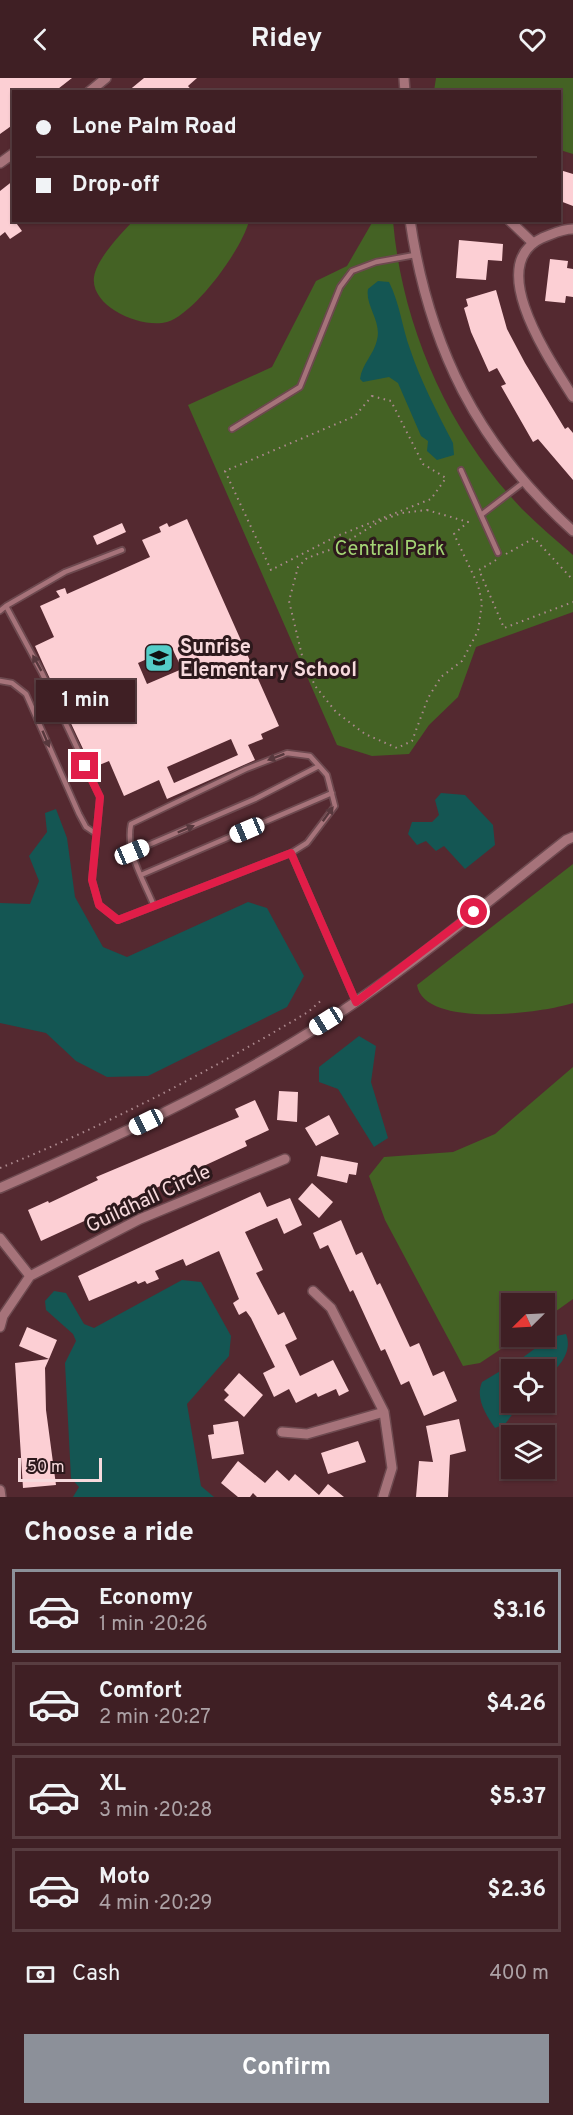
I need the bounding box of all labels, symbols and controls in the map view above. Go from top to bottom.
text: Ridey [251,22,322,56]
icon: back [24,23,57,56]
icon: heart [516,23,549,56]
text: Lone Palm Road [72,114,237,141]
text: Drop-off [72,172,159,199]
park label: Central Park [335,537,445,563]
place label: Sunrise Elementary School [180,635,357,684]
school or university icon: Sunrise Elementary School [143,642,175,674]
one-way arrow [32,654,42,671]
callout: 1 min [36,679,134,721]
text: 1 min [61,688,110,714]
one-way arrow [41,731,51,749]
route end [71,752,98,779]
one-way arrow [266,753,284,763]
one-way arrow [322,807,334,822]
car [227,815,267,845]
one-way arrow [177,824,195,833]
car [112,837,152,867]
route start [460,898,487,925]
car [306,1004,346,1038]
car [126,1106,166,1138]
street label: Guildhall Circle [82,1160,215,1240]
north arrow [501,1293,555,1347]
map controls [501,1293,555,1479]
button: locate [501,1359,555,1413]
button: layers [501,1425,555,1479]
scale bar [18,1455,102,1482]
text: 50 m [27,1458,65,1478]
text: Choose a ride [24,1516,194,1550]
icon: car [27,1584,81,1638]
text: Economy [99,1585,193,1612]
text: $3.16 [492,1598,546,1625]
text: 1 min · 20:26 [99,1612,208,1638]
icon: car [27,1677,81,1731]
text: Comfort [99,1678,182,1705]
text: $4.26 [486,1691,546,1718]
text: 2 min · 20:27 [99,1705,211,1731]
icon: car [27,1770,81,1824]
text: XL [99,1771,126,1798]
text: $5.37 [489,1784,546,1811]
text: 3 min · 20:28 [99,1798,212,1824]
icon: car [27,1863,81,1917]
text: Moto [99,1864,150,1891]
text: $2.36 [487,1877,546,1904]
text: 4 min · 20:29 [99,1891,213,1917]
icon: cash [24,1958,57,1991]
text: Cash [72,1961,121,1988]
text: 400 m [489,1961,549,1987]
button: Confirm [24,2034,549,2103]

